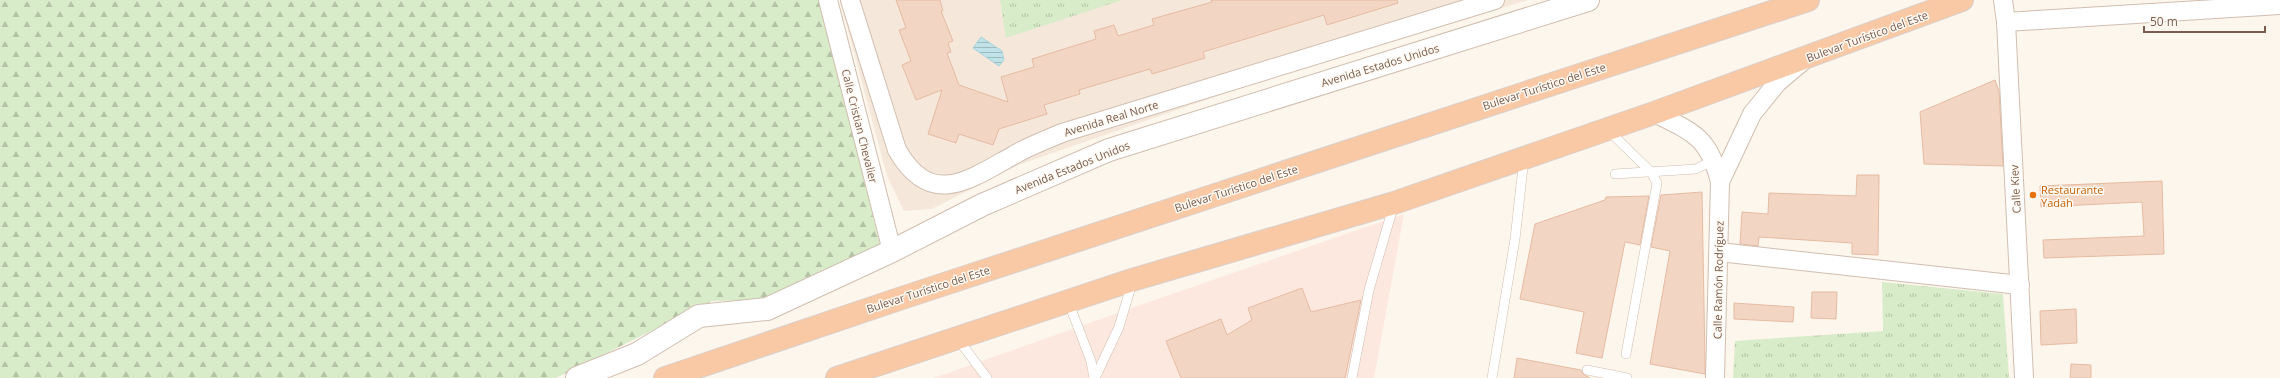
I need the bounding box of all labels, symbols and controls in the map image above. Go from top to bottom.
street label: Bulevar Turístico del Este [1804,7,1930,65]
scale bar [2144,8,2265,34]
text: 50 m [2150,13,2178,30]
street label: Avenida Estados Unidos [1319,40,1441,90]
street label: Bulevar Turístico del Este [1481,59,1607,113]
street label: Calle Cristian Chevalier [839,67,882,185]
street label: Avenida Real Norte [1062,96,1160,140]
street label: Avenida Estados Unidos [1012,137,1132,197]
street label: Bulevar Turístico del Este [1173,161,1299,215]
street label: Calle Kiev [2006,164,2024,214]
place label: Restaurante Yadah [2041,182,2103,210]
marker: Restaurante Yadah [2028,190,2038,200]
street label: Calle Ramón Rodríguez [1709,221,1727,339]
street label: Bulevar Turístico del Este [865,262,991,316]

